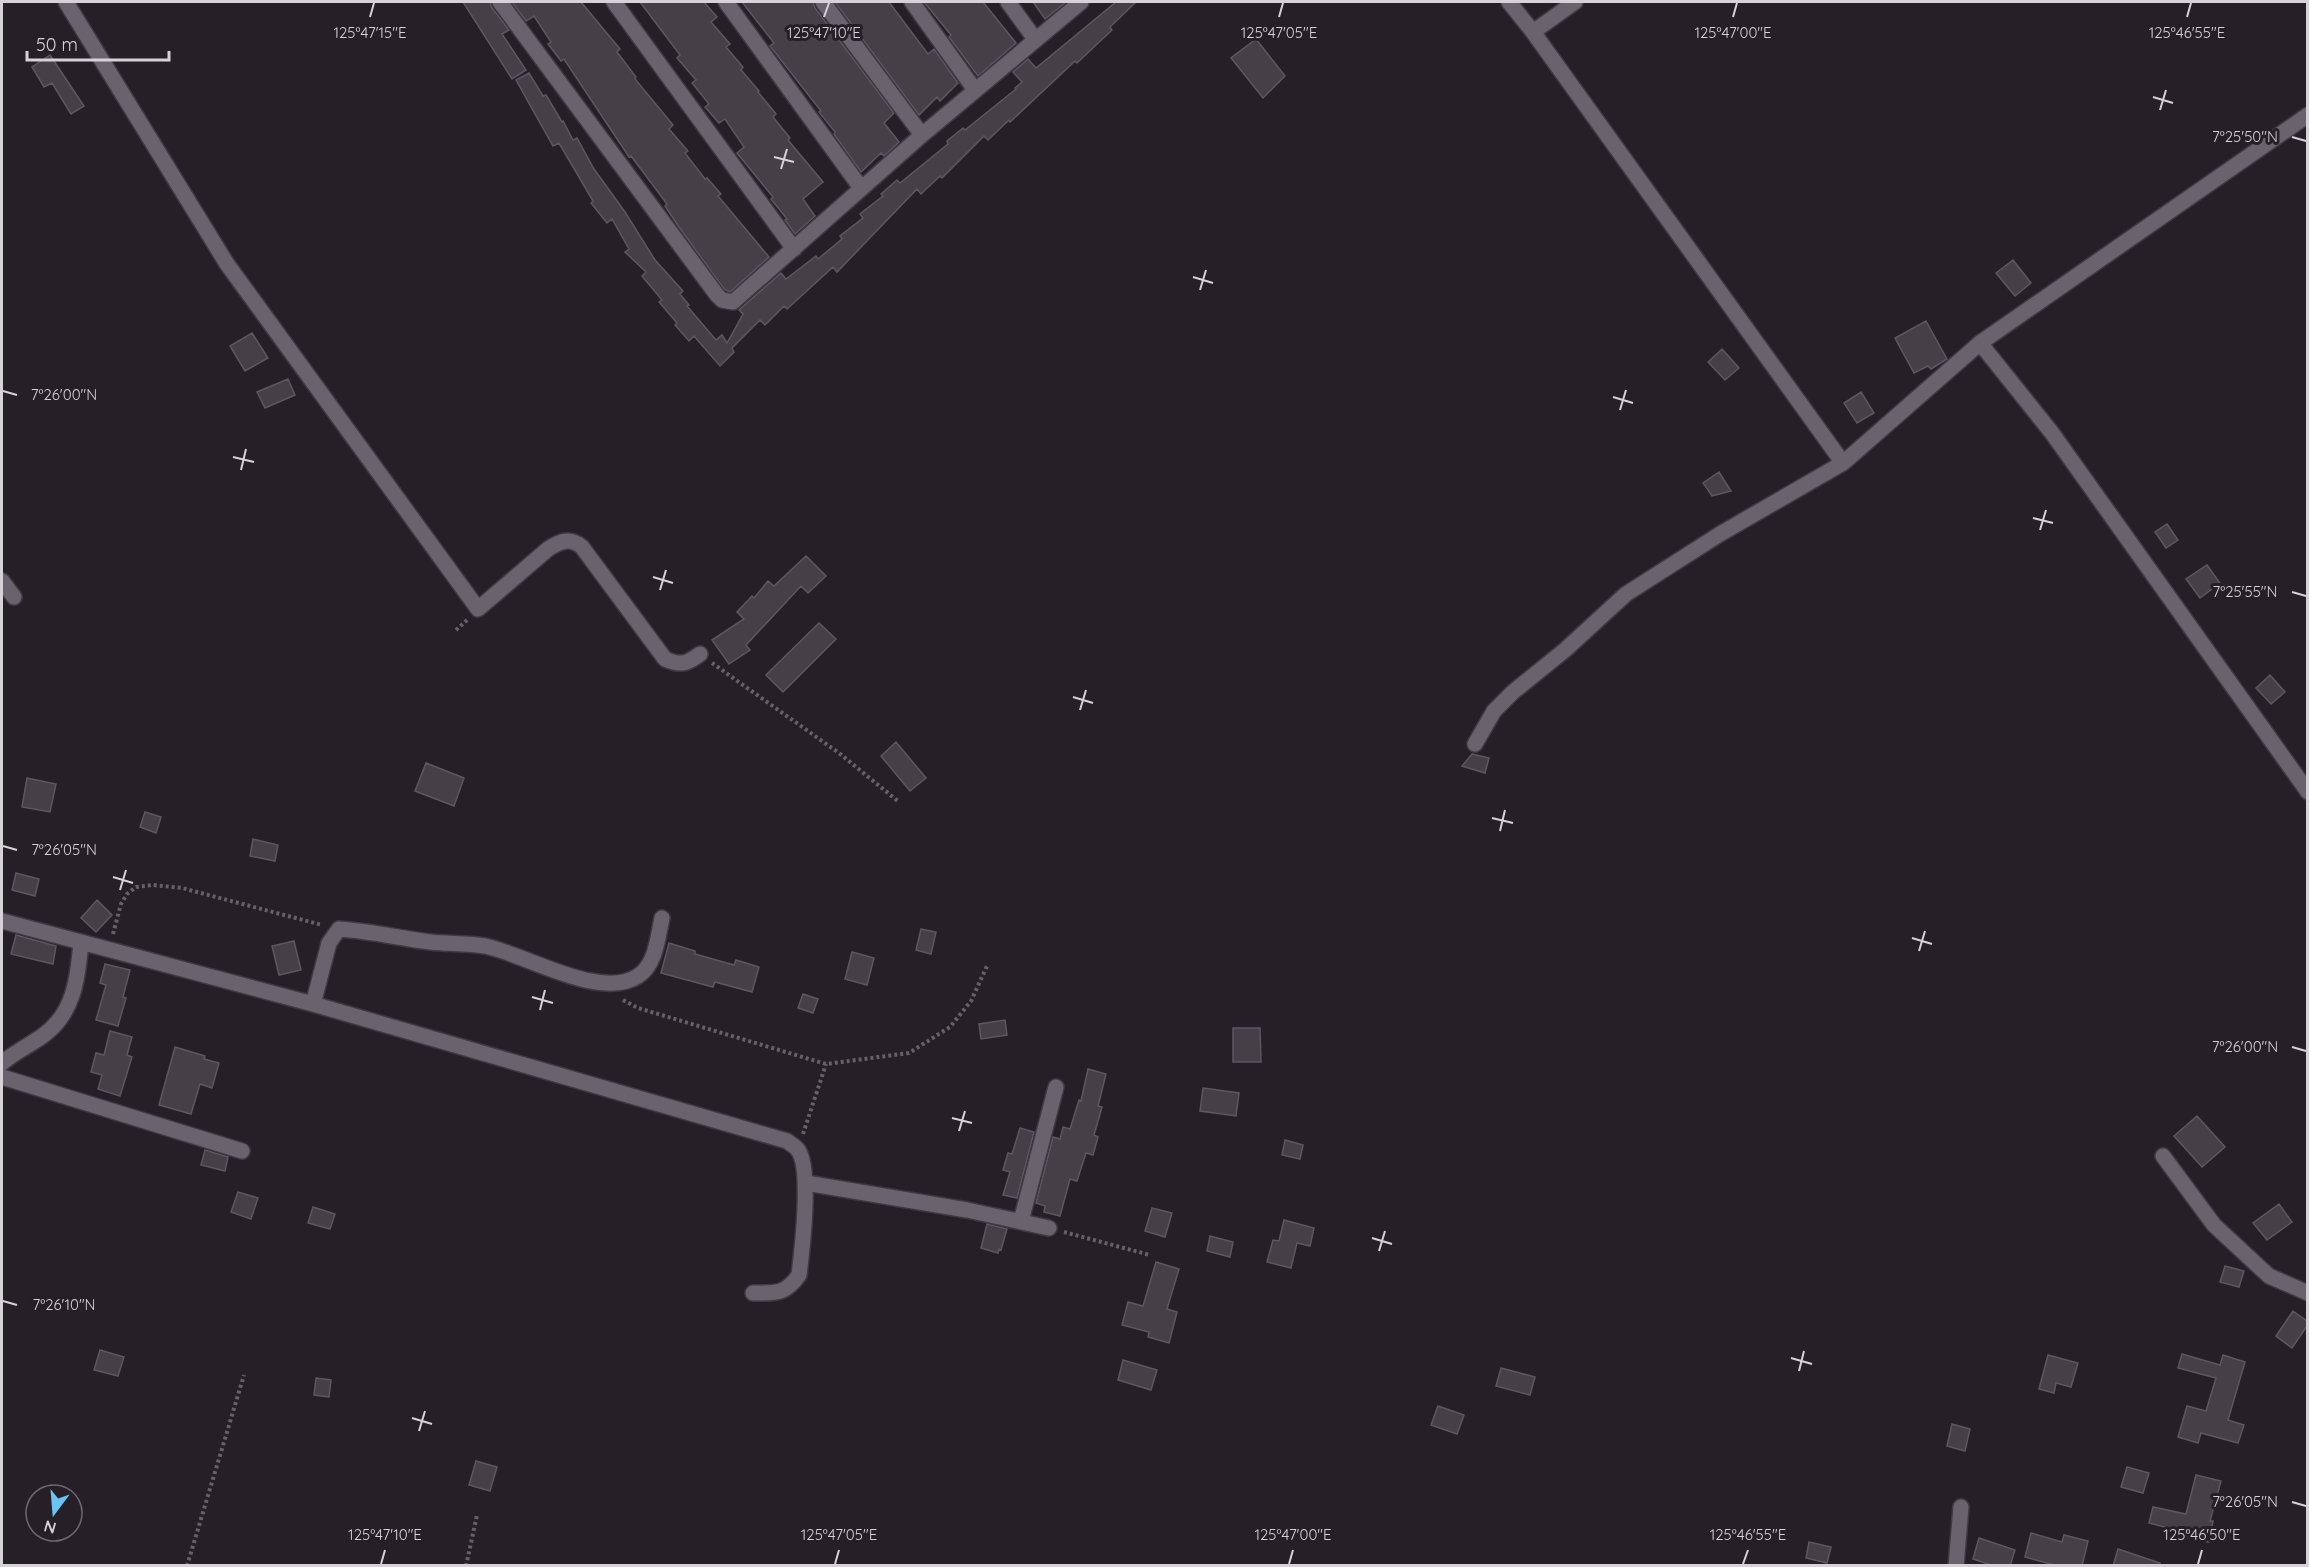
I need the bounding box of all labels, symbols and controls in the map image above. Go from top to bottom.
text: 125°47'15"E [333,23,407,42]
text: 125°47'10"E [787,23,861,42]
text: 125°47'05"E [1241,23,1317,42]
text: 125°47'00"E [1694,23,1772,42]
text: 125°46'55"E [2149,23,2225,42]
scale bar [27,24,170,62]
text: 50 m [36,33,78,56]
text: 7°25'50"N [2212,127,2278,146]
text: 7°26'00"N [31,385,97,404]
text: 7°25'55"N [2212,582,2278,601]
text: 7°26'05"N [31,840,97,859]
text: 7°26'00"N [2212,1037,2278,1056]
text: 7°26'10"N [32,1295,96,1314]
north arrow [24,1483,84,1543]
text: 7°26'05"N [2212,1492,2278,1511]
text: N [41,1516,58,1539]
text: 125°47'10"E [348,1525,422,1544]
text: 125°47'05"E [801,1525,877,1544]
text: 125°47'00"E [1254,1525,1332,1544]
text: 125°46'55"E [1710,1525,1786,1544]
text: 125°46'50"E [2163,1525,2241,1544]

